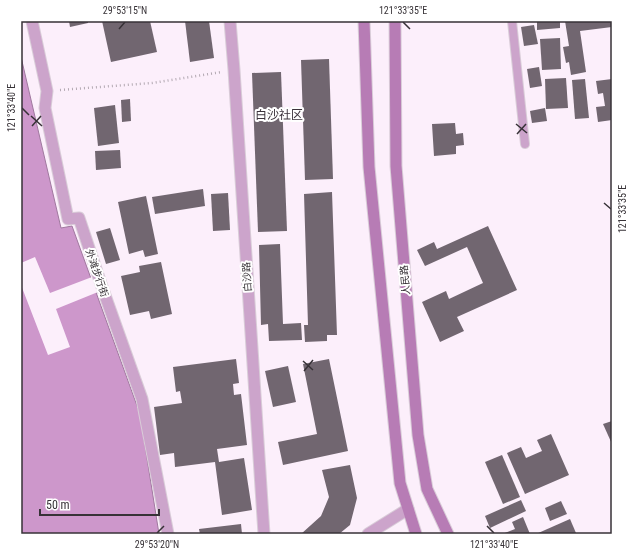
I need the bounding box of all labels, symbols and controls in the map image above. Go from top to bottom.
text: 29°53'15"N [103,5,147,16]
text: 121°33'35"E [379,5,427,16]
text: 121°33'40"E [6,84,17,132]
district label: 白沙社区 [255,108,303,122]
text: 121°33'35"E [617,185,628,233]
street label: 外滩步行街 [84,248,110,298]
street label: 白沙路 [240,262,254,292]
street label: 人民路 [398,265,412,295]
scale bar [40,491,159,517]
text: 50 m [46,498,70,512]
text: 29°53'20"N [135,539,179,550]
text: 121°33'40"E [470,539,518,550]

